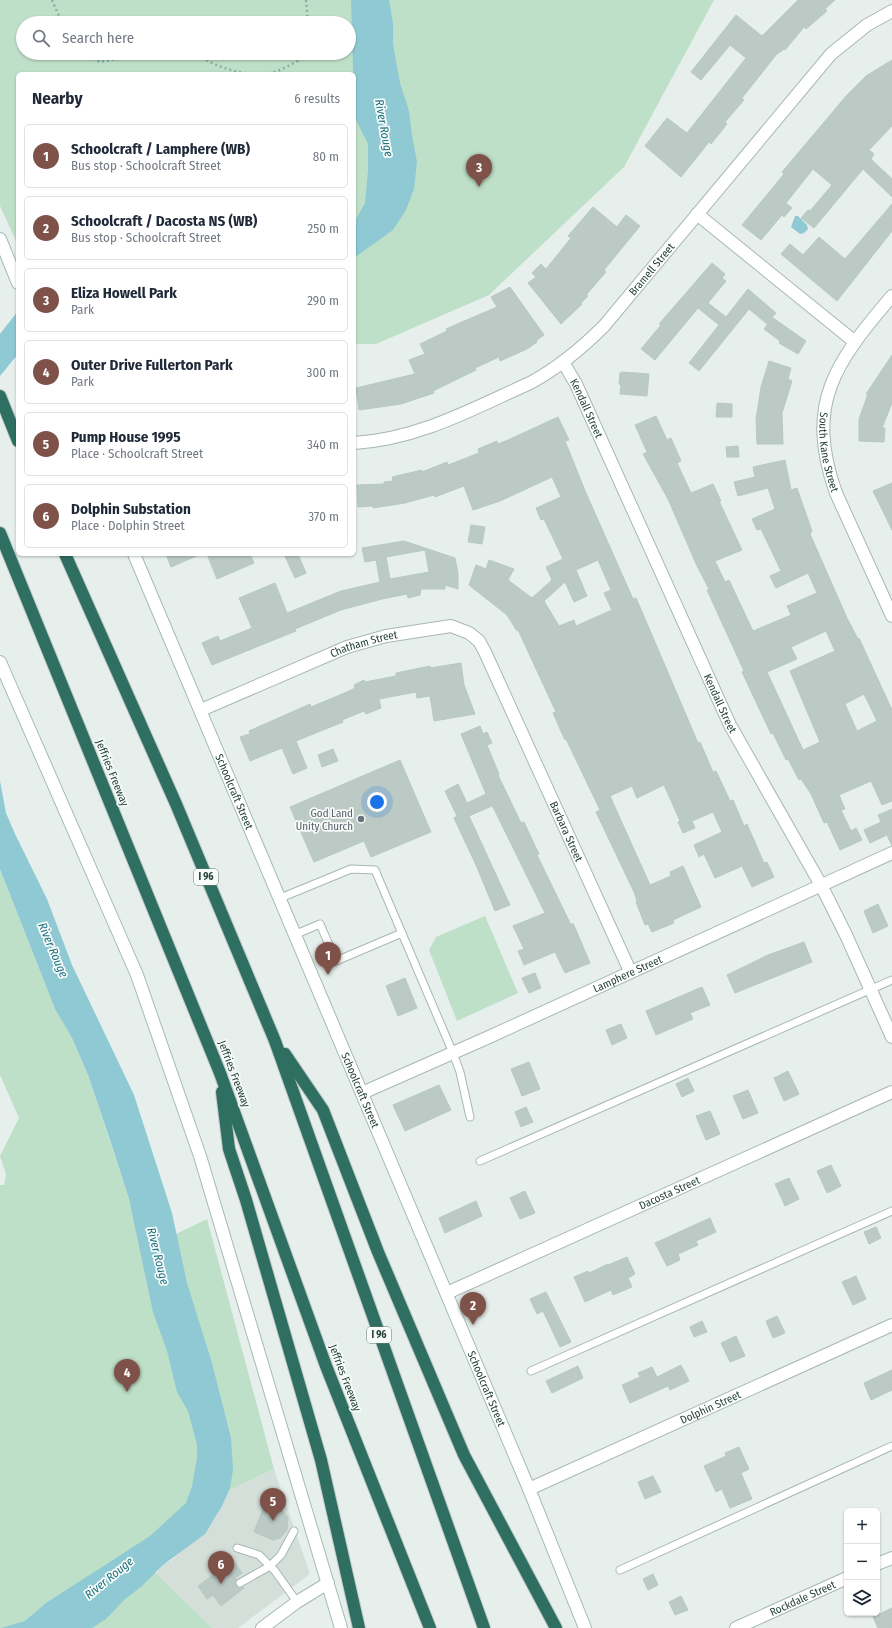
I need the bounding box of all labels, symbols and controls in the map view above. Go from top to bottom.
search box [16,16,356,60]
icon: search [30,27,52,49]
text: Search here [62,29,134,47]
text: Nearby [32,88,83,109]
text: 6 results [294,91,340,106]
water label: River Rouge [372,98,396,158]
text: Schoolcraft / Lamphere (WB) [71,140,250,158]
text: 1 [43,149,49,164]
text: 80 m [313,149,339,164]
pin: 3 [466,154,492,187]
text: Bus stop · Schoolcraft Street [71,158,221,173]
text: Schoolcraft / Dacosta NS (WB) [71,212,257,230]
text: 2 [43,221,49,236]
text: 250 m [307,221,339,236]
text: Bus stop · Schoolcraft Street [71,230,221,245]
street label: Bramell Street [626,240,677,298]
text: Eliza Howell Park [71,284,177,302]
text: 3 [43,293,49,308]
text: 290 m [307,293,339,308]
text: Park [71,302,94,317]
text: Outer Drive Fullerton Park [71,356,233,374]
text: 4 [43,365,49,380]
text: 300 m [307,365,339,380]
text: Park [71,374,94,389]
street label: Kendall Street [568,376,606,440]
street label: South Kane Street [817,411,842,494]
text: Pump House 1995 [71,428,181,446]
text: 5 [43,437,49,452]
text: 340 m [307,437,339,452]
text: Place · Schoolcraft Street [71,446,203,461]
text: Dolphin Substation [71,500,191,518]
text: 6 [43,509,49,524]
text: 370 m [308,509,339,524]
text: Place · Dolphin Street [71,518,185,533]
street label: Chatham Street [328,628,399,660]
street label: Kendall Street [701,672,740,736]
street label: Jeffries Freeway [93,738,131,808]
street label: Schoolcraft Street [213,752,256,832]
your location [367,792,387,812]
street label: Barbara Street [547,799,586,864]
place label: God Land Unity Church [296,807,353,833]
marker: God Land Unity Church [356,814,366,824]
road number: I 96 [194,869,218,885]
water label: River Rouge [35,920,71,980]
pin: 1 [315,942,341,975]
street label: Lamphere Street [591,952,664,995]
street label: Jeffries Freeway [215,1039,253,1109]
street label: Schoolcraft Street [339,1050,382,1130]
street label: Dacosta Street [637,1173,702,1212]
water label: River Rouge [144,1226,172,1286]
pin: 2 [460,1292,486,1325]
road number: I 96 [367,1327,391,1343]
street label: Jeffries Freeway [326,1343,364,1413]
street label: Schoolcraft Street [465,1349,508,1429]
pin: 4 [114,1359,140,1392]
street label: Dolphin Street [678,1388,743,1426]
pin: 5 [260,1488,286,1521]
map controls [844,1508,880,1616]
button: + [844,1508,880,1544]
button: − [844,1544,880,1580]
pin: 6 [208,1551,234,1584]
water label: River Rouge [82,1554,136,1602]
street label: Rockdale Street [768,1577,838,1618]
button: layers [844,1580,880,1616]

